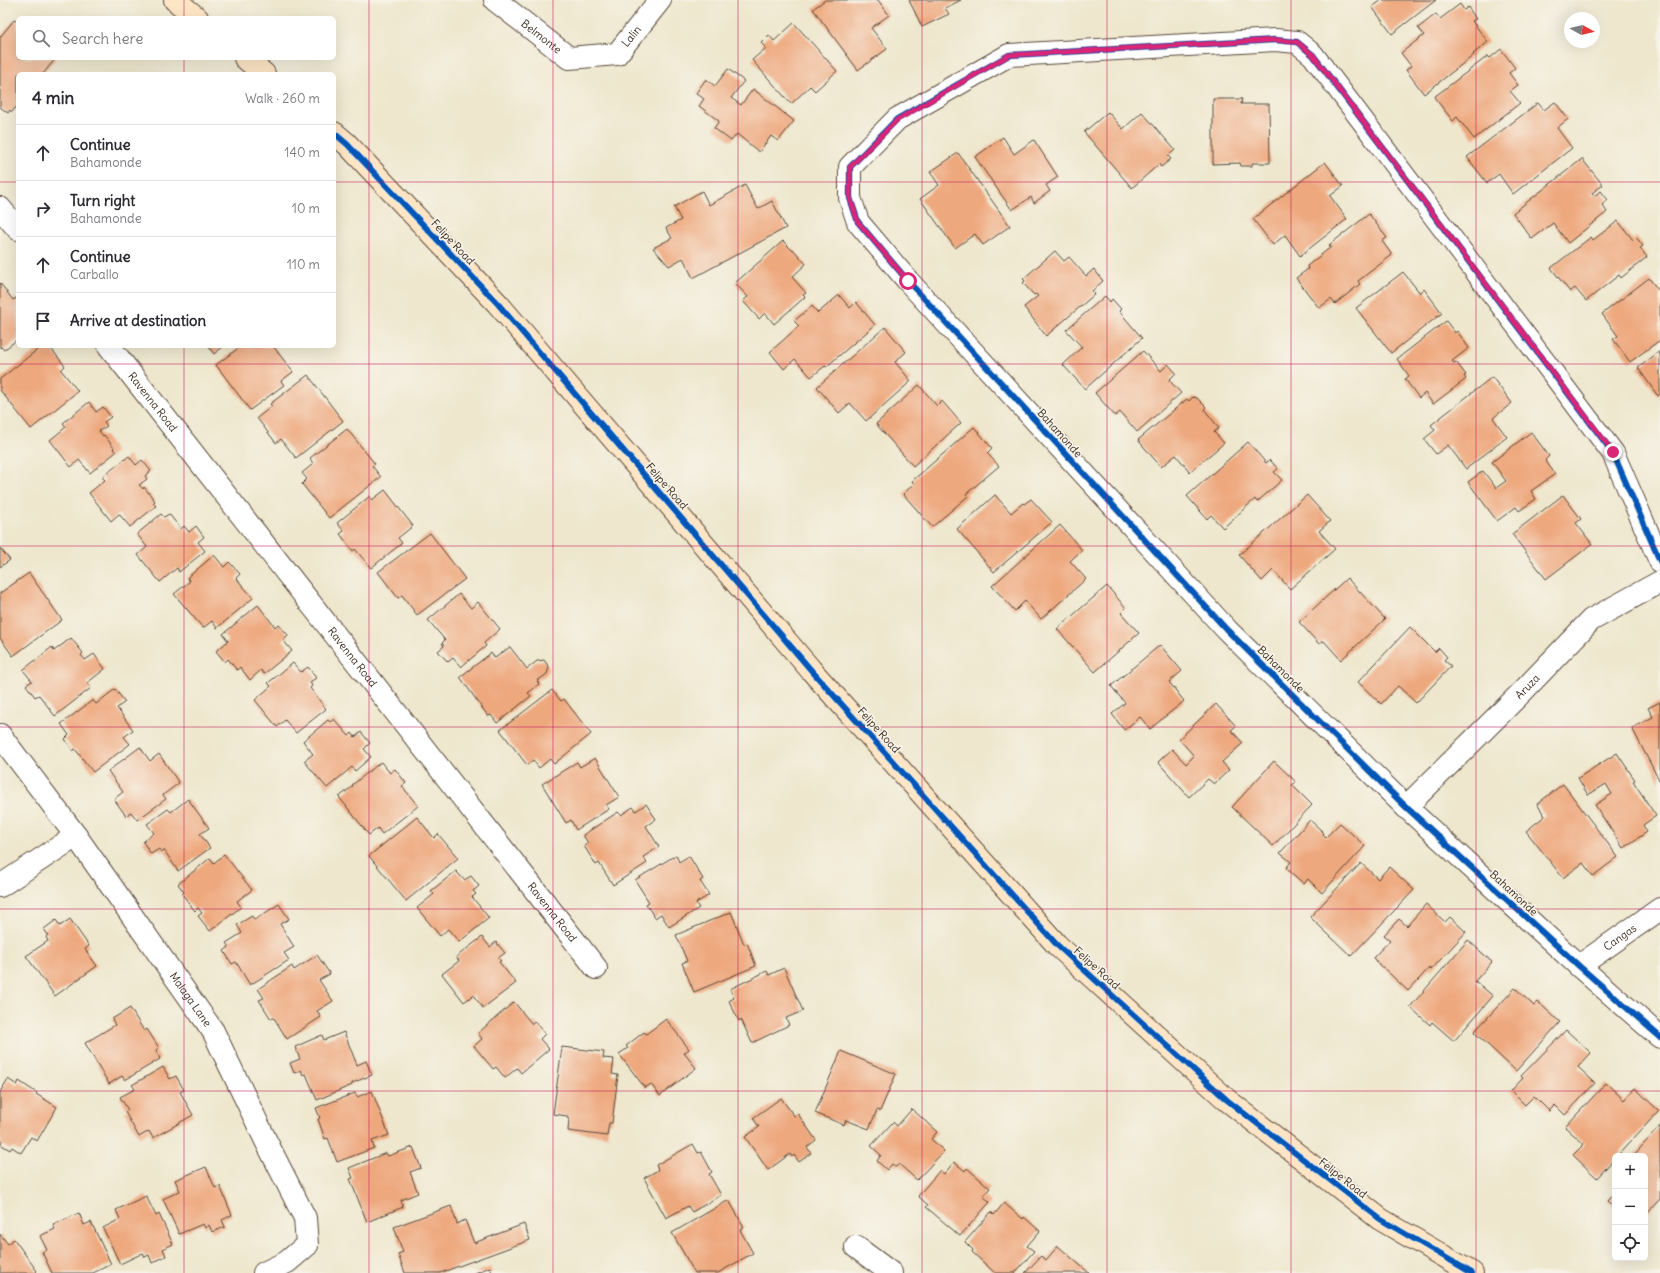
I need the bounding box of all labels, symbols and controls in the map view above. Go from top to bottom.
north arrow [1564,12,1600,48]
search box [16,16,336,60]
street label: Belmonte [519,16,564,57]
street label: Lalin [618,23,644,50]
icon: search [30,27,52,49]
text: Search here [62,29,143,48]
text: 4 min [32,87,74,109]
text: Walk · 260 m [245,90,320,107]
text: Continue [70,135,131,154]
icon: ahead [32,142,54,164]
text: 140 m [284,144,320,161]
text: Bahamonde [70,154,142,171]
text: Turn right [70,191,135,210]
icon: right [32,198,54,220]
text: 10 m [292,200,320,217]
text: Bahamonde [70,210,142,227]
street label: Felipe Road [428,216,478,268]
text: Continue [70,247,131,266]
icon: ahead [32,254,54,276]
text: 110 m [287,256,320,273]
text: Carballo [70,266,119,283]
route start [899,272,917,290]
icon: arrive [32,310,54,332]
text: Arrive at destination [70,311,206,330]
street label: Ravenna Road [125,369,181,435]
street label: Bahamonde [1035,406,1086,460]
route end [1604,443,1622,461]
street label: Felipe Road [643,460,691,513]
street label: Ravenna Road [325,624,381,690]
street label: Bahamonde [1255,643,1307,695]
street label: Aruza [1512,671,1543,702]
street label: Felipe Road [855,704,904,756]
street label: Bahamonde [1487,867,1541,919]
street label: Ravenna Road [525,879,580,945]
street label: Cangas [1601,921,1639,954]
street label: Felipe Road [1071,944,1123,993]
street label: Malaga Lane [167,969,215,1029]
map controls [1612,1153,1648,1261]
button: + [1612,1153,1648,1189]
street label: Felipe Road [1316,1155,1370,1201]
button: − [1612,1189,1648,1225]
button: locate [1612,1225,1648,1261]

